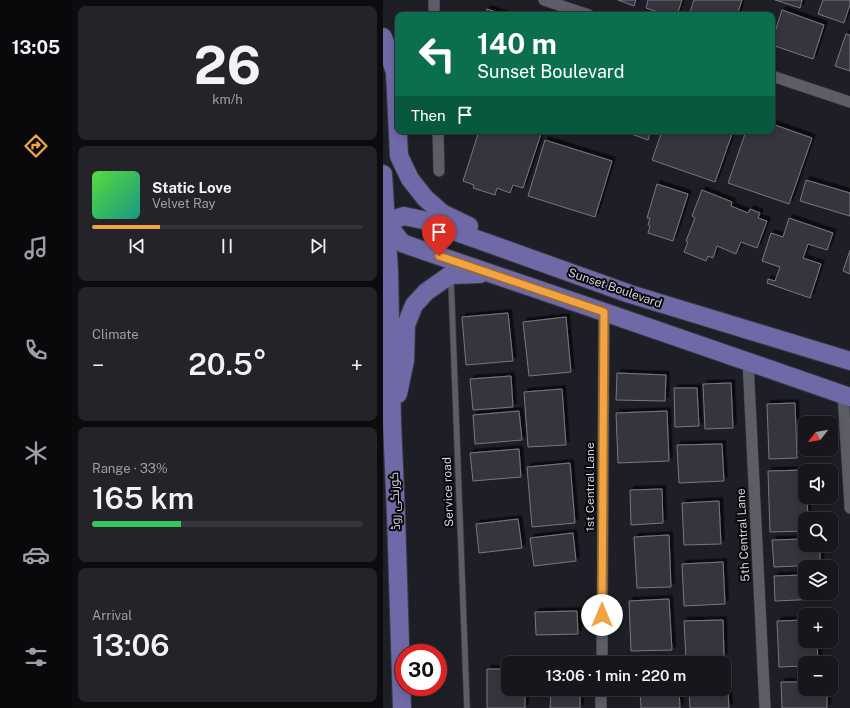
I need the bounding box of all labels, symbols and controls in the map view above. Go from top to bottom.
text: 140 m [477,27,557,60]
icon: left [411,28,463,80]
text: 26 [194,35,261,96]
text: 13:05 [12,37,60,58]
text: Sunset Boulevard [477,61,625,82]
text: km/h [212,92,243,107]
icon: arrive [454,104,476,126]
text: Then [411,107,446,124]
icon: directions [22,132,50,160]
text: Static Love [152,179,232,196]
text: Velvet Ray [152,196,216,211]
pin [422,215,456,256]
icon: arrive [428,221,450,243]
icon: music [22,234,50,262]
icon: previous [126,235,148,257]
icon: pause [216,235,238,257]
icon: next [307,235,329,257]
street label: Sunset Boulevard [566,265,664,311]
text: Climate [92,327,139,342]
icon: phone [22,336,50,364]
text: 20.5° [188,346,267,382]
text: − [92,352,104,378]
text: + [351,352,363,378]
north arrow [798,416,838,456]
map controls [798,416,838,696]
icon: climate [22,439,50,467]
street label: 1st Central Lane [583,442,597,532]
street label: Service road [440,457,456,527]
text: Range · 33% [92,461,168,476]
button: sound [798,464,838,504]
street label: کورنگی روڈ [387,472,403,530]
text: 165 km [92,480,194,516]
street label: 5th Central Lane [734,488,752,582]
button: search [798,512,838,552]
icon: car [22,541,50,569]
button: layers [798,560,838,600]
position arrow [581,594,623,636]
text: Arrival [92,608,132,623]
button: + [798,608,838,648]
text: 13:06 [92,627,170,663]
icon: filters [22,643,50,671]
speed limit sign: 30 [395,644,447,696]
button: − [798,656,838,696]
text: 13:06 · 1 min · 220 m [546,667,686,684]

